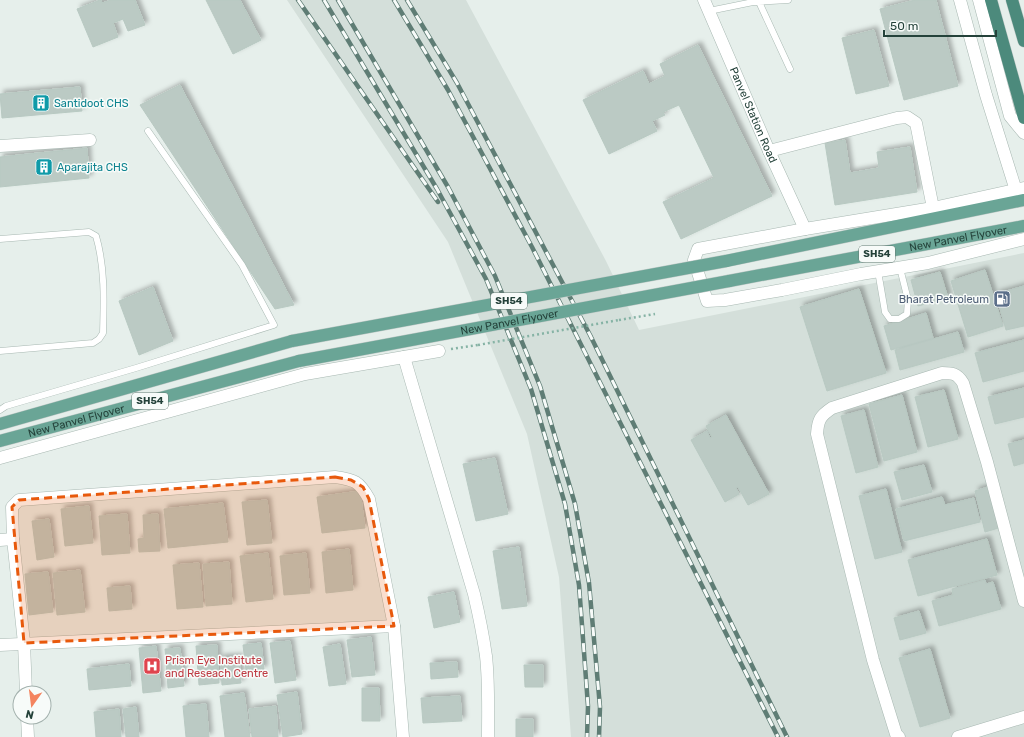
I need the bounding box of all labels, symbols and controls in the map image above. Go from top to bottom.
scale bar [884,12,996,38]
text: 50 m [890,19,918,33]
street label: Panvel Station Road [727,65,780,165]
building icon: Santidoot CHS [31,93,51,113]
place label: Santidoot CHS [54,97,129,110]
building icon: Aparajita CHS [34,157,54,177]
place label: Aparajita CHS [57,161,128,174]
street label: New Panvel Flyover [908,223,1009,254]
road number: SH54 [859,246,895,262]
fuel station icon: Bharat Petroleum [992,289,1012,309]
road number: SH54 [491,293,527,309]
place label: Bharat Petroleum [899,293,989,306]
street label: New Panvel Flyover [459,306,560,337]
road number: SH54 [132,393,168,409]
street label: New Panvel Flyover [27,401,127,440]
place label: Prism Eye Institute and Reseach Centre [165,654,268,680]
hospital icon: Prism Eye Institute and Reseach Centre [142,656,162,676]
north arrow [12,685,52,725]
text: N [24,707,35,721]

